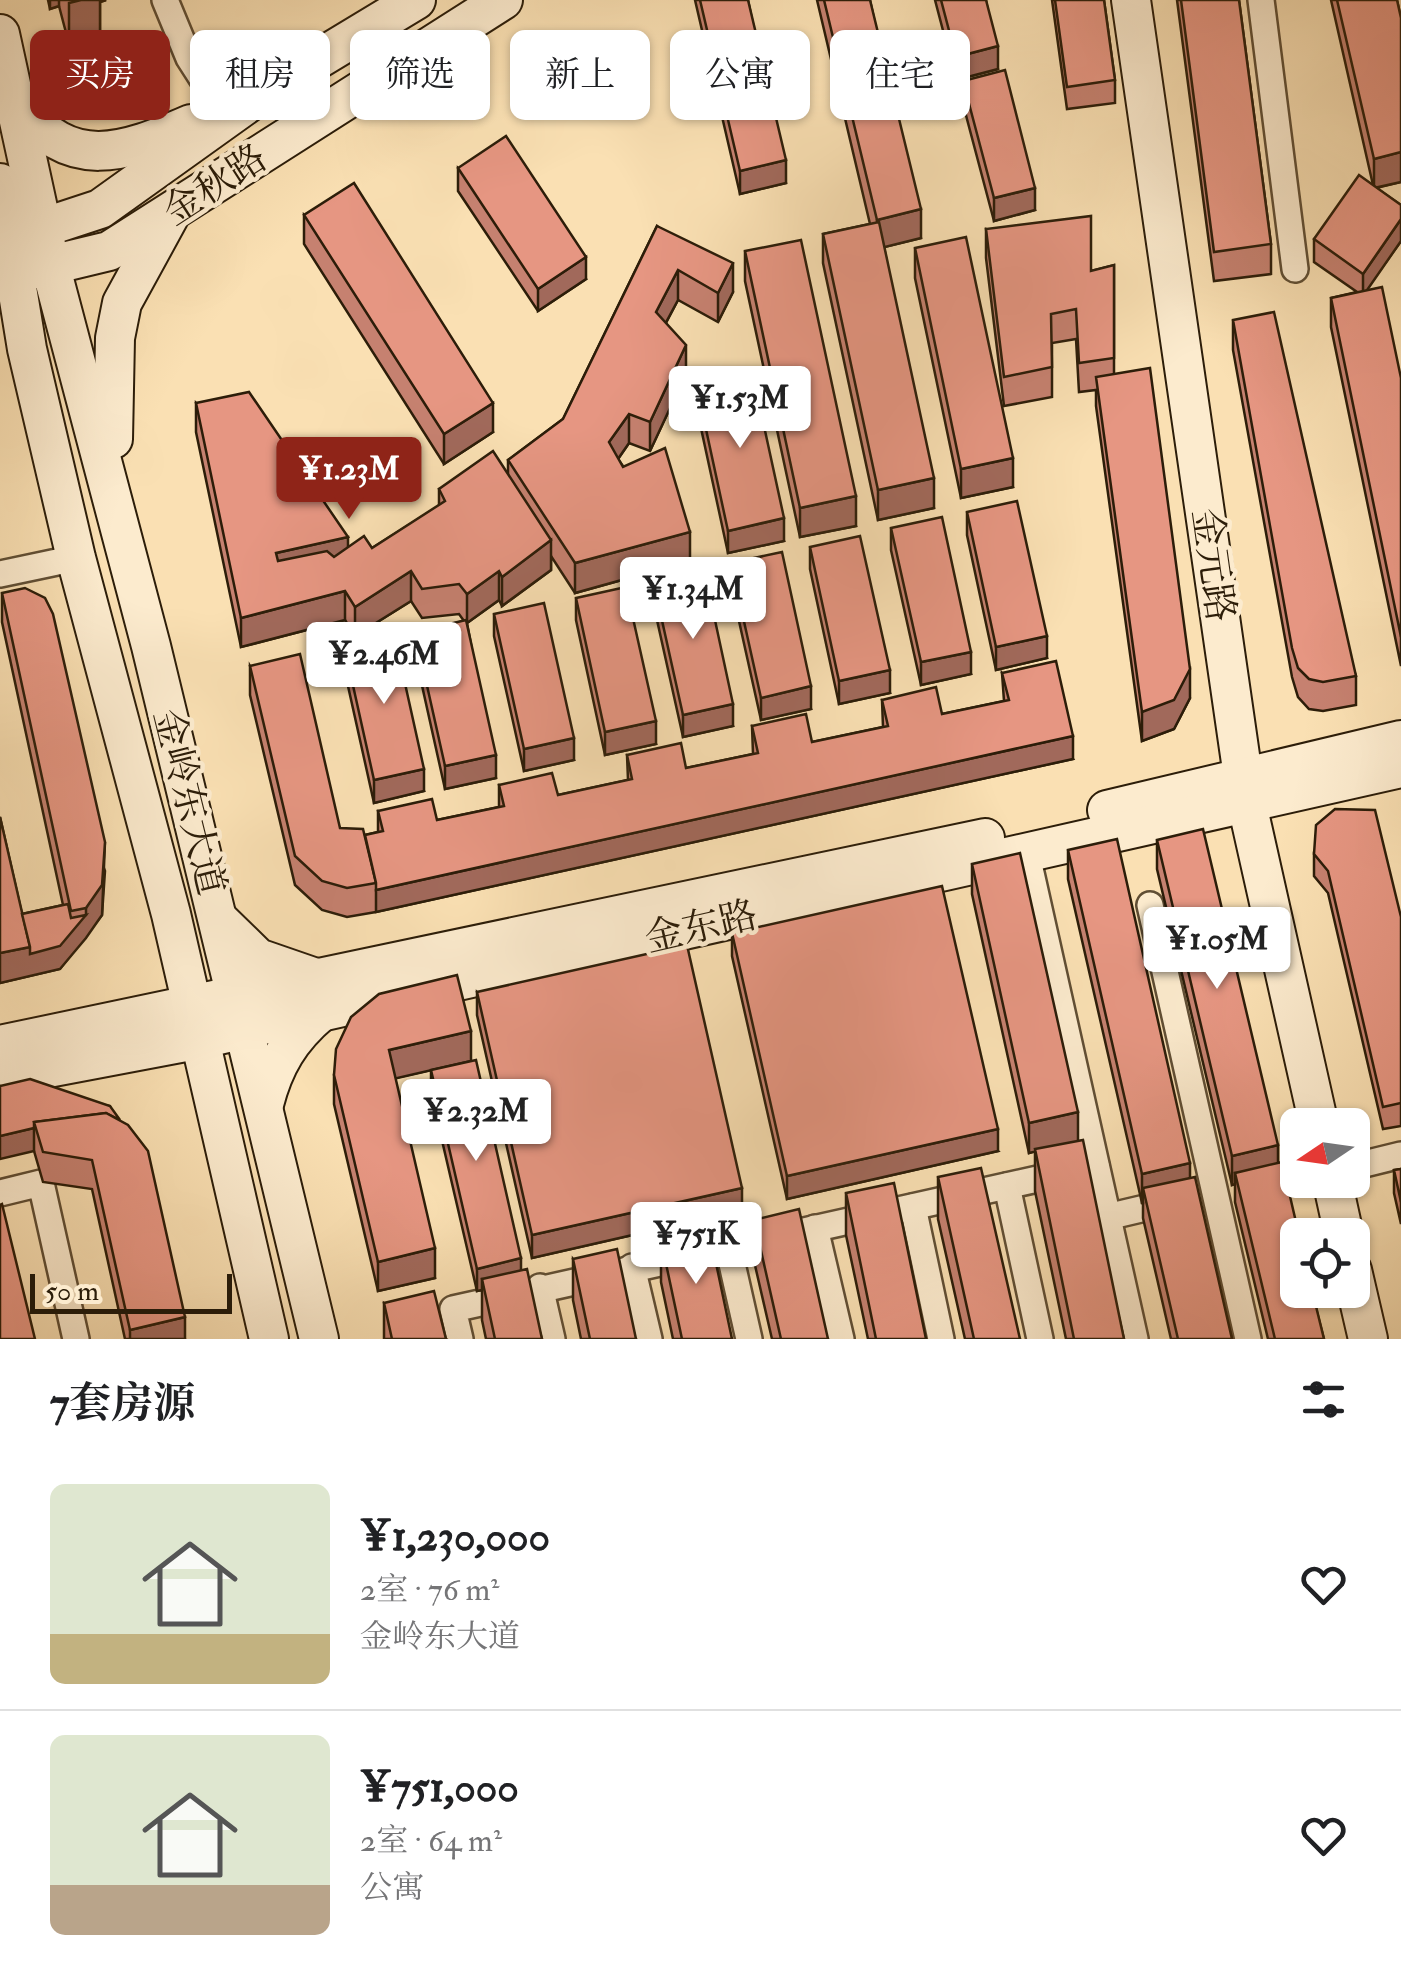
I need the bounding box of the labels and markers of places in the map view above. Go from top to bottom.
pin: ¥1.53M [659,366,821,451]
pin: ¥1.23M [268,437,430,522]
pin: ¥1.34M [612,557,774,642]
pin: ¥2.46M [303,622,465,707]
pin: ¥1.05M [1136,907,1298,992]
pin: ¥2.32M [395,1079,557,1164]
pin: ¥751K [626,1202,766,1287]

